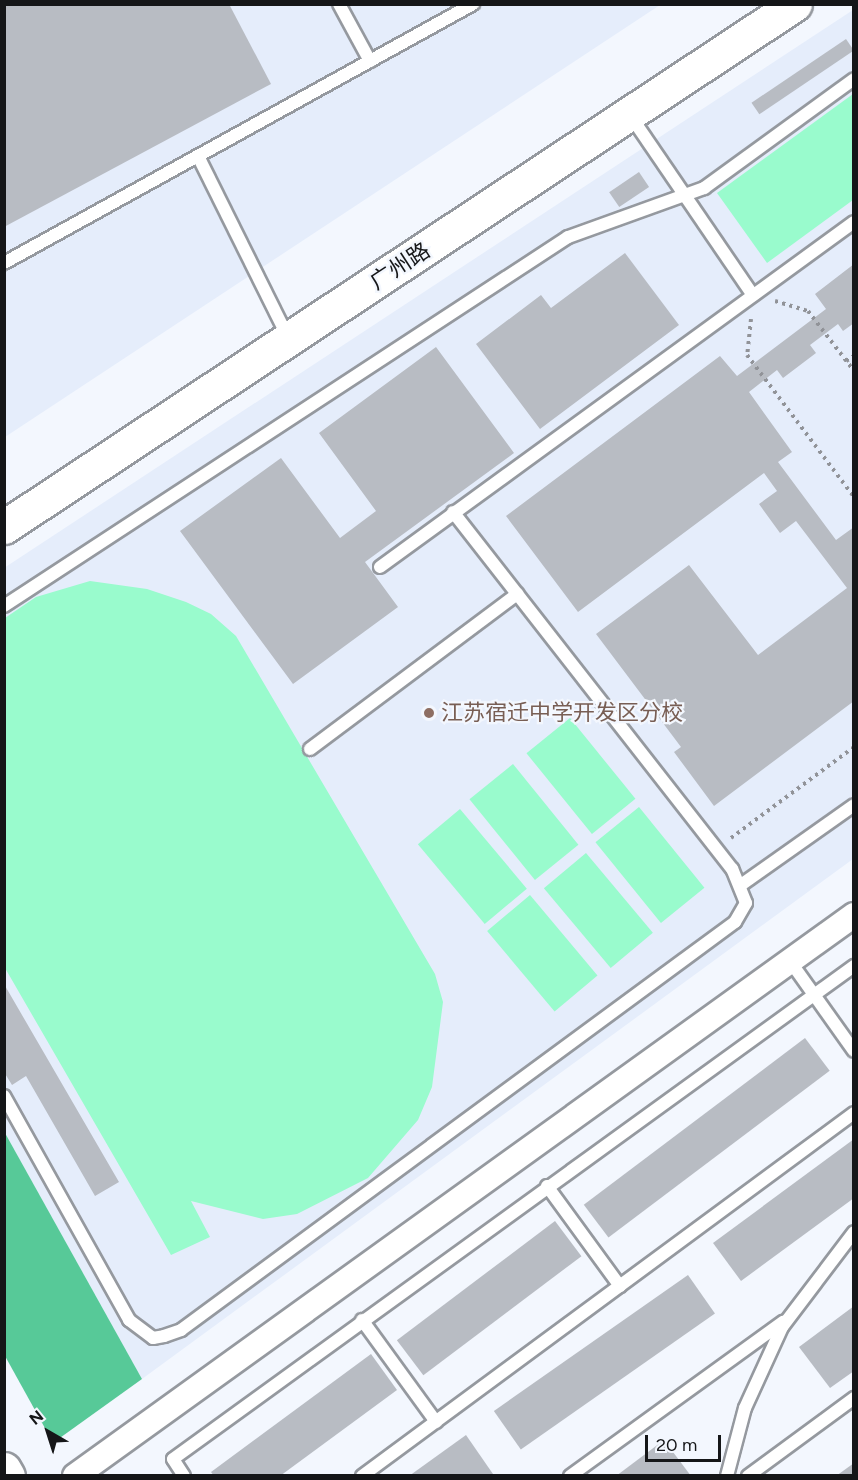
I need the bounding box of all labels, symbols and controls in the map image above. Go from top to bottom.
street label: 广州路 [365,237,435,295]
place label: 江苏宿迁中学开发区分校 [441,700,683,726]
marker: 江苏宿迁中学开发区分校 [422,706,436,720]
north arrow [18,1402,78,1462]
text: N [26,1406,47,1429]
scale bar [648,1423,724,1461]
text: 20 m [656,1434,697,1456]

